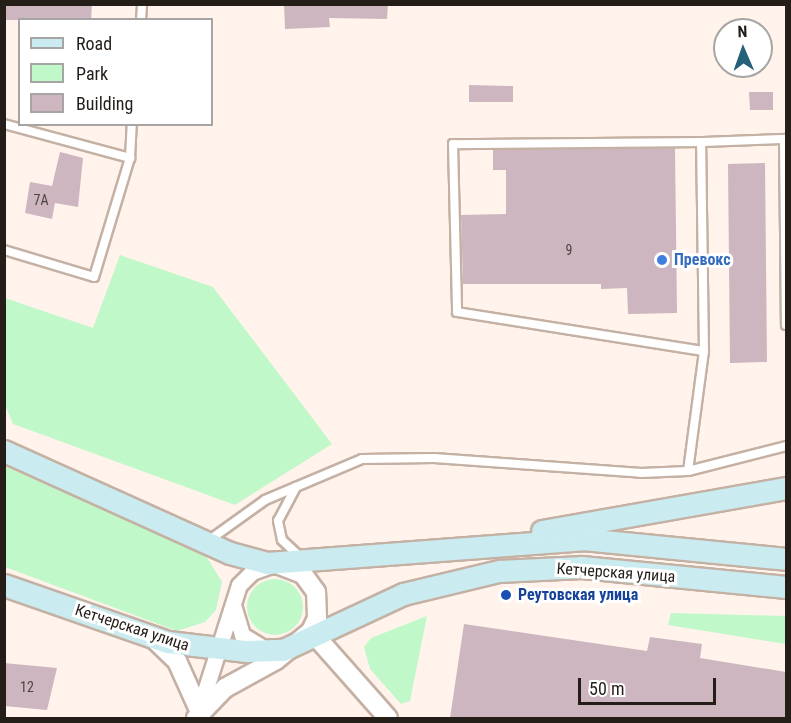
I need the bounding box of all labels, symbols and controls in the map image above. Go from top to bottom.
legend [18,18,213,126]
north arrow [713,18,773,78]
text: N [737,22,748,41]
text: Road [76,33,112,54]
text: Park [76,63,108,84]
text: Building [76,93,133,114]
house number: 7А [34,192,48,208]
house number: 9 [566,242,572,258]
place label: Превокс [674,250,731,270]
marker: Превокс [655,253,669,267]
street label: Кетчерская улица [556,559,676,587]
place label: Реутовская улица [518,585,638,605]
marker: Реутовская улица [499,588,513,602]
street label: Кетчерская улица [72,600,192,656]
scale bar [581,666,719,704]
text: 50 m [589,678,624,699]
house number: 12 [20,679,34,695]

